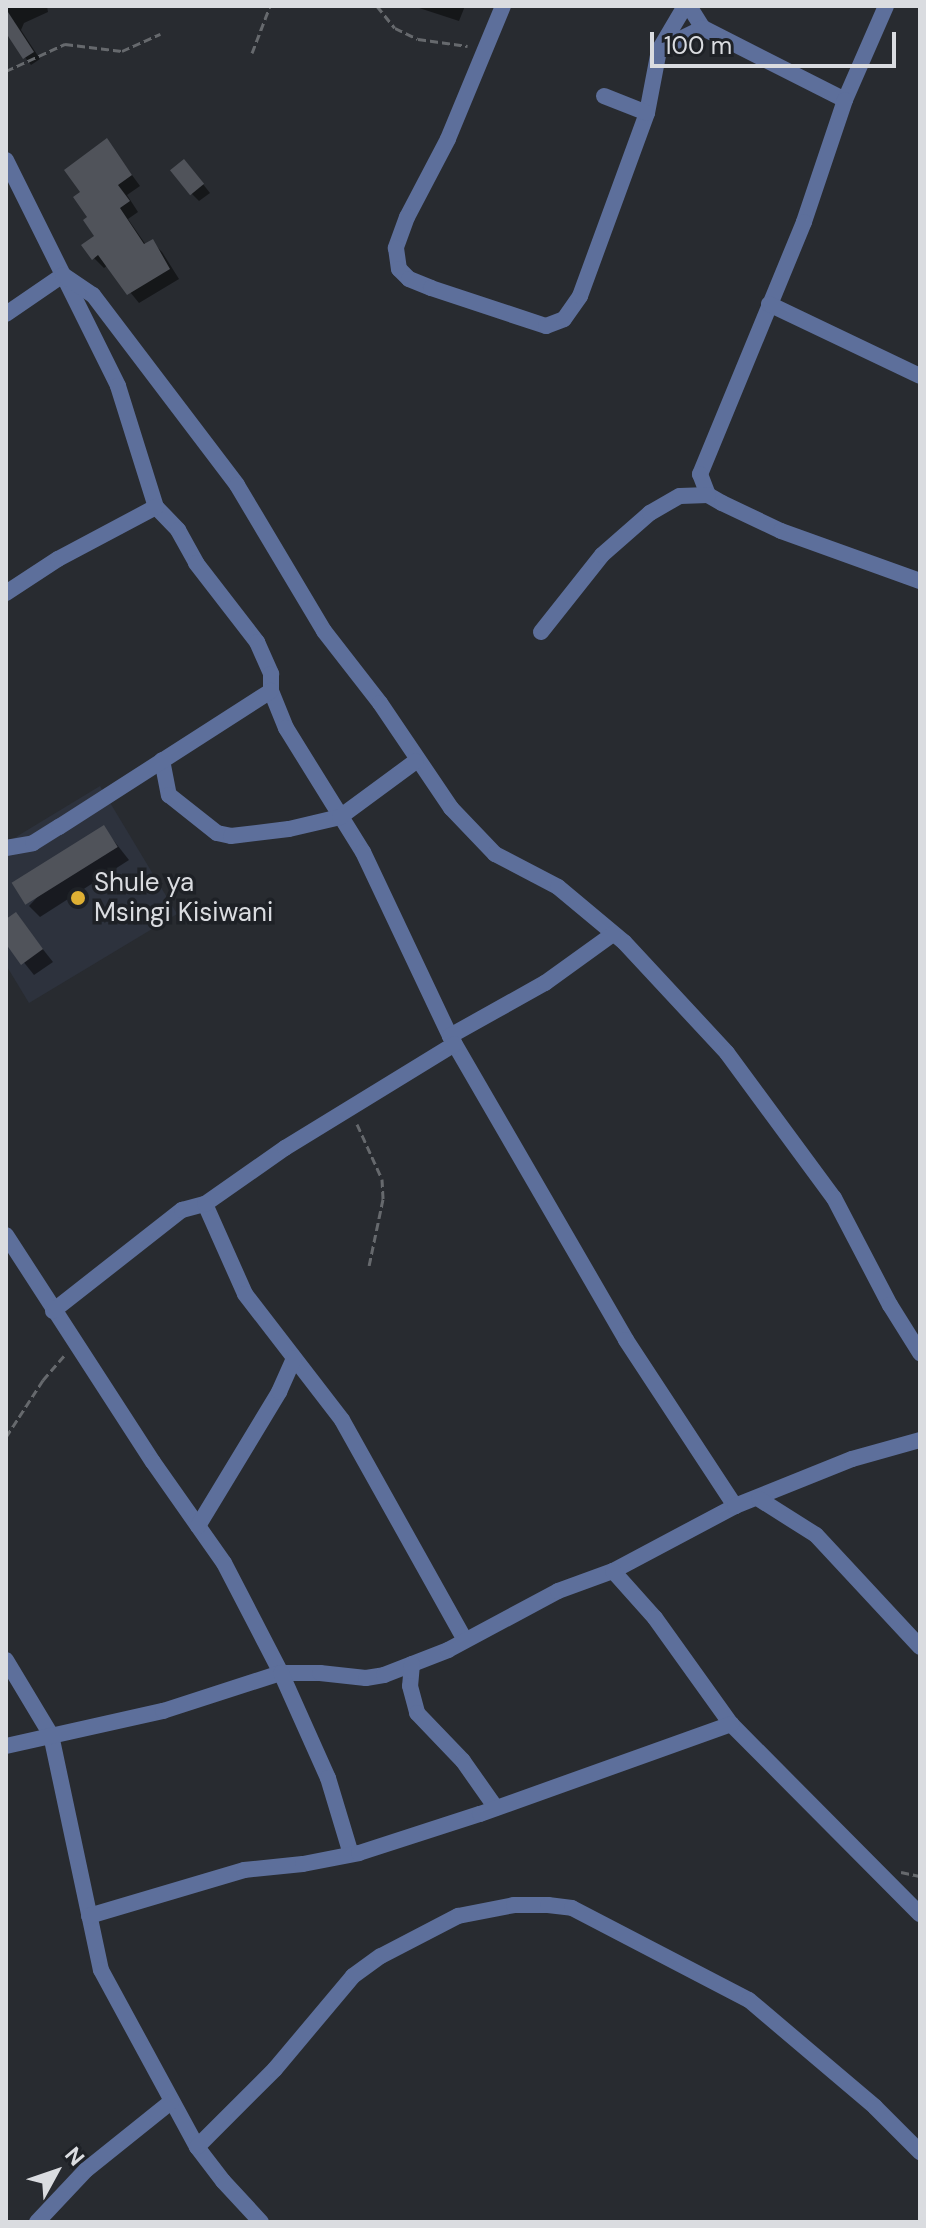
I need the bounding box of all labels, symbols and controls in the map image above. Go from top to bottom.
scale bar [654,16,900,66]
text: 100 m [664,30,732,61]
place label: Shule ya Msingi Kisiwani [94,867,273,928]
marker: Shule ya Msingi Kisiwani [69,889,87,907]
north arrow [16,2132,96,2212]
text: N [58,2141,91,2172]

